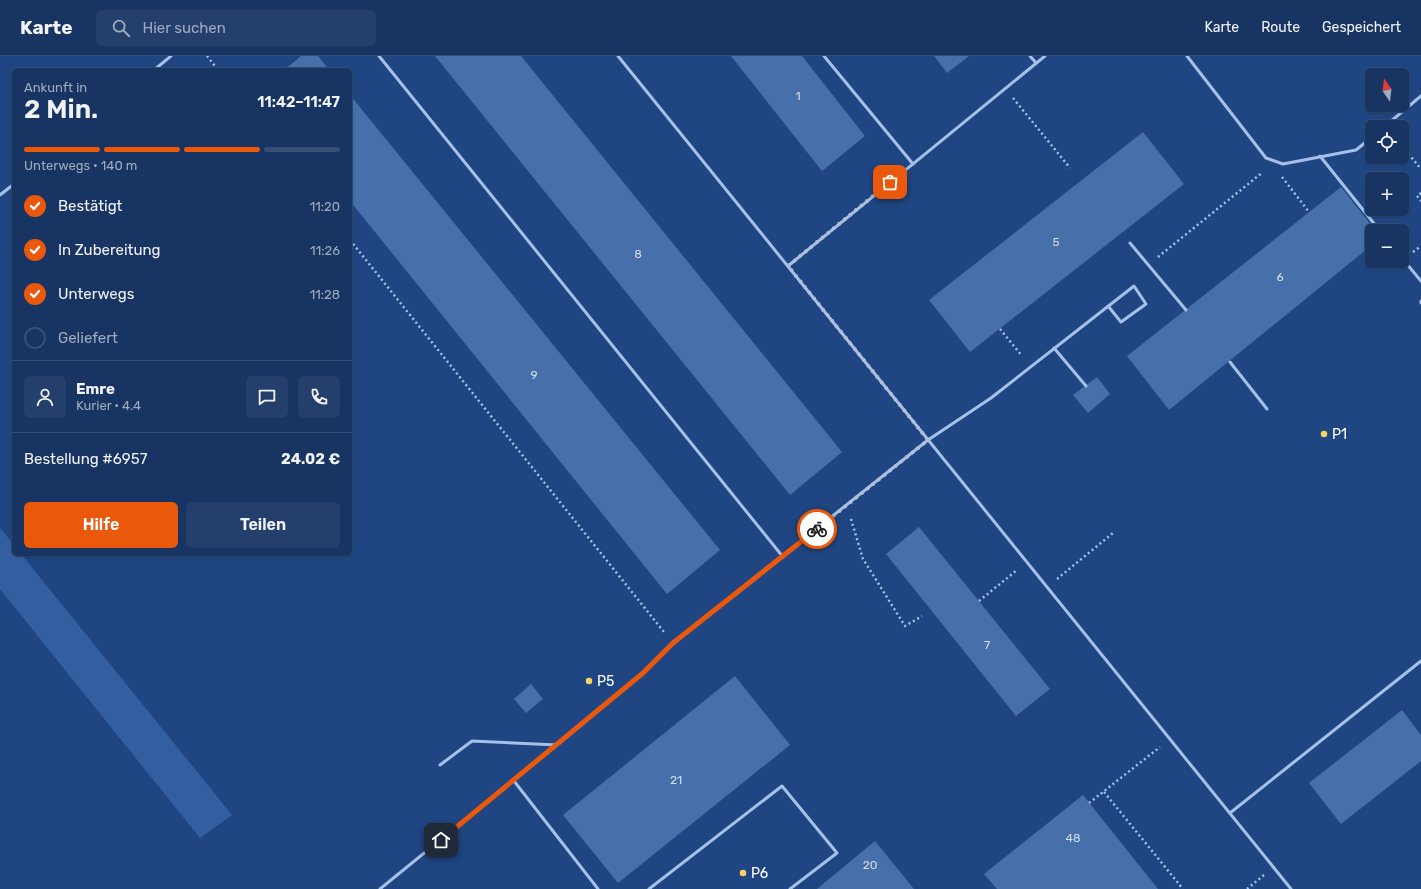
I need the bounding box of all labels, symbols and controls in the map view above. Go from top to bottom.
search box [96,10,376,46]
text: Karte [20,16,72,39]
icon: search [110,17,132,39]
text: Hier suchen [142,19,226,37]
text: Karte [1204,19,1239,36]
text: Route [1261,19,1300,36]
text: Gespeichert [1322,19,1401,36]
north arrow [1365,68,1409,112]
map controls [1365,68,1409,268]
text: Ankunft in [24,80,87,95]
house number: 1 [795,89,801,103]
text: 11:42–11:47 [257,93,340,111]
text: 2 Min. [24,94,98,125]
button: locate [1365,120,1409,164]
text: Unterwegs · 140 m [24,158,137,173]
pin [873,165,907,199]
icon: bag [879,171,901,193]
button: + [1365,172,1409,216]
icon: check [24,195,46,217]
text: Bestätigt [58,197,122,215]
text: 11:20 [310,199,340,214]
button: − [1365,224,1409,268]
house number: 5 [1052,235,1060,249]
icon: check [24,239,46,261]
text: In Zubereitung [58,241,161,259]
text: 11:26 [310,243,340,258]
house number: 8 [634,247,642,261]
house number: 6 [1276,270,1284,284]
icon: check [24,283,46,305]
text: Unterwegs [58,285,134,303]
text: 11:28 [310,287,340,302]
text: Geliefert [58,329,118,347]
house number: 9 [530,368,538,382]
button: person [24,376,66,418]
button: chat [246,376,288,418]
button: phone [298,376,340,418]
text: Emre [76,380,115,398]
text: Kurier · 4.4 [76,398,141,413]
place label: P1 [1332,426,1347,443]
marker: P1 [1319,429,1329,439]
text: Bestellung #6957 [24,450,147,468]
text: 24.02 € [281,450,340,468]
button: Hilfe [24,502,178,548]
button: Teilen [186,502,340,548]
courier [797,509,837,549]
icon: bike [806,518,828,540]
house number: 7 [984,638,990,652]
place label: P5 [597,673,614,690]
marker: P5 [584,676,594,686]
house number: 21 [670,773,682,787]
pin [424,823,458,857]
icon: home [430,829,452,851]
house number: 48 [1065,831,1081,845]
house number: 20 [863,858,877,872]
place label: P6 [751,865,768,882]
marker: P6 [738,868,748,878]

